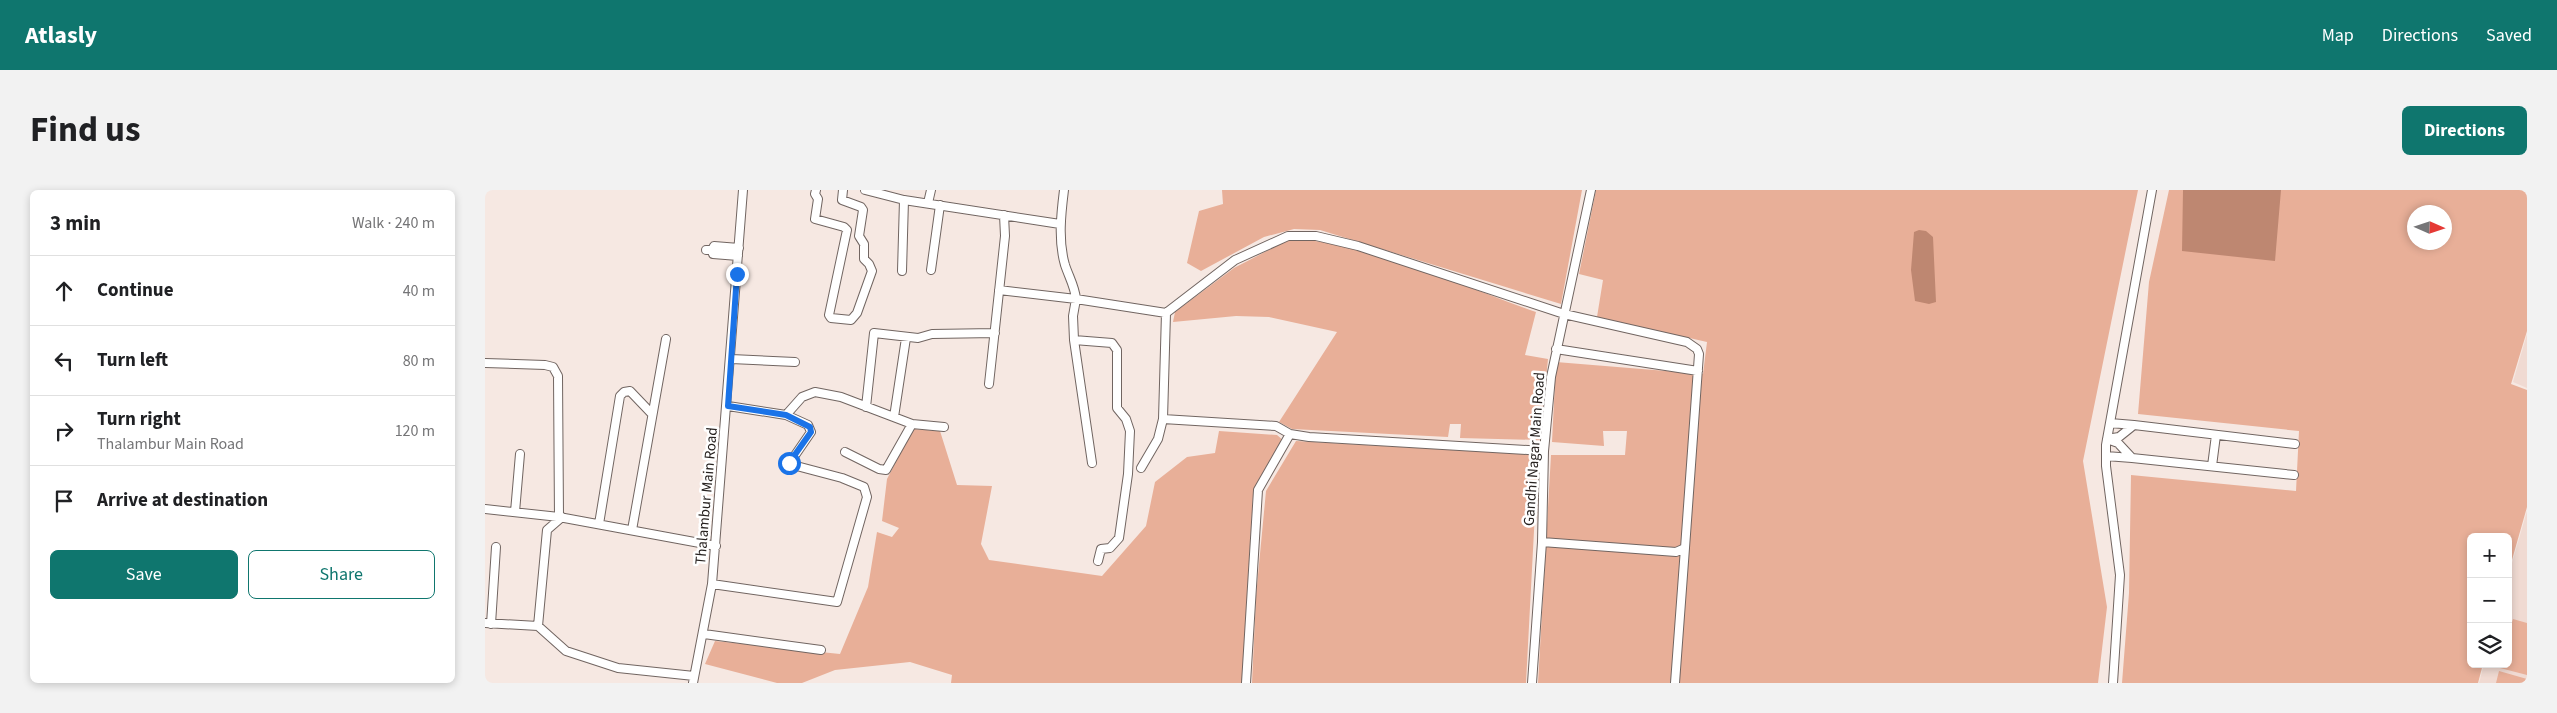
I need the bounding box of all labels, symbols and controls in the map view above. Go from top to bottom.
text: Atlasly [25,18,97,53]
text: Map [2322,23,2354,48]
text: Directions [2382,23,2458,48]
text: Saved [2486,23,2532,48]
text: Find us [30,105,140,155]
button: Directions [2402,106,2527,155]
north arrow [2407,205,2452,250]
text: 3 min [50,208,101,238]
text: Walk · 240 m [352,212,435,234]
route end [726,263,749,286]
icon: ahead [50,277,78,305]
text: Continue [97,277,174,304]
text: 40 m [403,280,435,302]
icon: left [50,347,78,375]
text: Turn left [97,347,168,374]
text: 80 m [403,350,435,372]
street label: Gandhi Nagar Main Road [1519,371,1550,527]
text: Turn right [97,406,181,433]
icon: right [50,417,78,445]
text: 120 m [395,420,435,442]
street label: Thalambur Main Road [690,426,723,566]
text: Thalambur Main Road [97,433,244,455]
route start [778,452,801,475]
icon: arrive [50,487,78,515]
text: Arrive at destination [97,487,268,514]
map controls [2467,533,2512,668]
button: + [2467,533,2512,578]
button: Save [50,550,238,599]
button: Share [248,550,435,599]
button: − [2467,578,2512,623]
button: layers [2467,623,2512,668]

